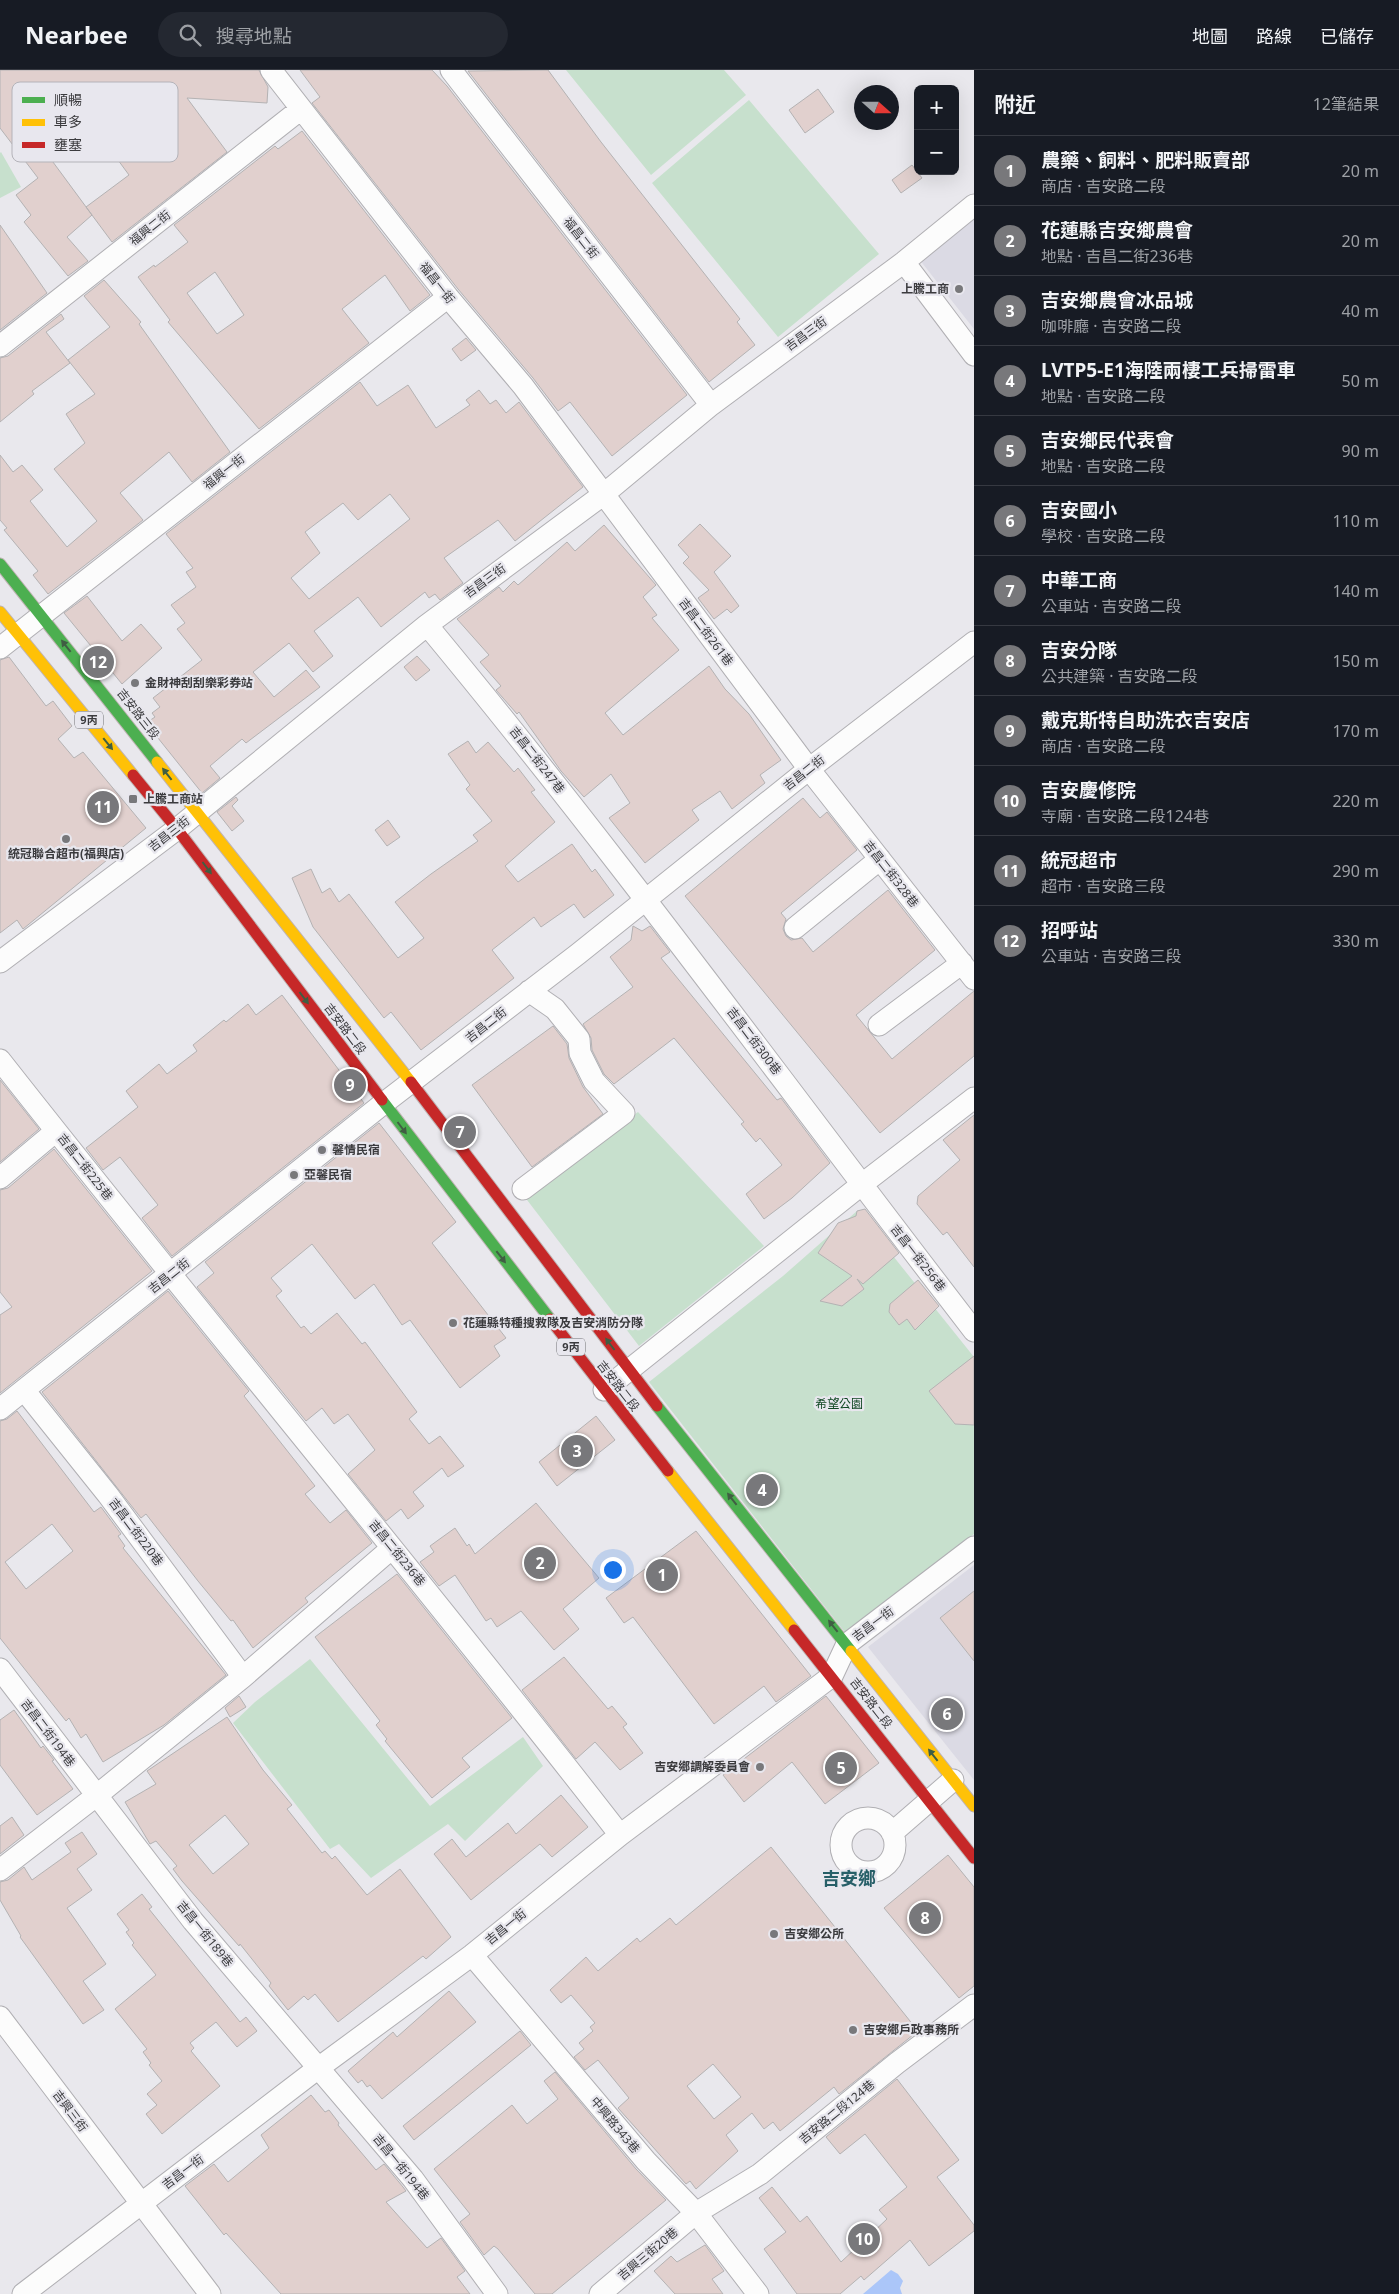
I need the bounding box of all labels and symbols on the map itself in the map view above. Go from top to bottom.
legend [12,82,178,162]
north arrow [854,85,899,130]
text: 順暢 [54,90,82,109]
text: 車多 [54,112,82,131]
text: 壅塞 [54,135,82,154]
street label: 福興二街 [126,206,174,249]
street label: 福昌二街 [560,214,603,262]
street label: 福昌一街 [416,259,459,307]
place label: 上騰工商 [901,280,949,297]
marker: 上騰工商 [953,283,965,295]
street label: 吉昌三街 [781,313,830,355]
street label: 福興一街 [200,450,248,493]
street label: 吉昌三街 [460,560,509,602]
street label: 吉昌二街261巷 [675,594,737,669]
one-way arrow [61,640,72,653]
pin: 12 [82,643,114,681]
place label: 金財神刮刮樂彩券站 [145,674,253,691]
marker: 金財神刮刮樂彩券站 [129,677,141,689]
street label: 吉安路三段 [113,685,164,743]
road number: 9丙 [75,712,103,728]
street label: 吉昌二街247巷 [506,723,569,797]
one-way arrow [103,738,114,751]
street label: 吉昌二街 [780,751,828,794]
one-way arrow [162,767,173,780]
pin: 11 [87,788,119,826]
place label: 上騰工商站 [143,790,203,807]
marker: 上騰工商站 [127,793,139,805]
street label: 吉昌三街 [145,812,193,855]
marker: 統冠聯合超市(福興店) [60,833,72,845]
street label: 吉昌二街328巷 [860,837,923,911]
place label: 統冠聯合超市(福興店) [8,845,124,862]
one-way arrow [201,861,212,874]
one-way arrow [299,991,310,1004]
street label: 吉安路二段 [321,1000,370,1058]
street label: 吉昌二街 [462,1003,510,1046]
street label: 吉昌二街300巷 [723,1003,785,1078]
pin: 9 [334,1066,366,1104]
pin: 7 [444,1113,476,1151]
one-way arrow [397,1121,407,1135]
street label: 吉昌二街225巷 [54,1130,117,1204]
place label: 馨情民宿 [332,1141,380,1158]
marker: 馨情民宿 [316,1144,328,1156]
place label: 亞馨民宿 [304,1166,352,1183]
marker: 亞馨民宿 [288,1169,300,1181]
street label: 吉昌一街256巷 [887,1221,950,1295]
one-way arrow [496,1250,506,1263]
street label: 吉昌二街 [145,1254,193,1297]
place label: 花蓮縣特種搜救隊及吉安消防分隊 [463,1314,643,1331]
marker: 花蓮縣特種搜救隊及吉安消防分隊 [447,1317,459,1329]
road number: 9丙 [557,1338,585,1356]
one-way arrow [604,1338,615,1351]
street label: 吉安路二段 [593,1357,644,1415]
park label: 希望公園 [815,1395,863,1412]
pin: 3 [561,1432,593,1470]
pin: 4 [746,1471,778,1509]
one-way arrow [726,1493,737,1506]
street label: 吉昌二街220巷 [105,1494,167,1569]
street label: 吉昌二街236巷 [365,1516,429,1589]
pin: 2 [524,1544,556,1582]
pin: 1 [646,1556,678,1594]
your location [600,1557,626,1583]
street label: 吉昌一街 [848,1602,897,1645]
one-way arrow [827,1620,838,1633]
street label: 吉安路二段 [846,1674,897,1732]
street label: 吉昌二街194巷 [17,1695,79,1770]
pin: 6 [931,1695,963,1733]
one-way arrow [927,1748,938,1761]
pin: 5 [825,1749,857,1787]
place label: 吉安鄉調解委員會 [654,1758,750,1775]
marker: 吉安鄉調解委員會 [754,1761,766,1773]
district label: 吉安鄉 [822,1866,876,1890]
street label: 吉昌一街189巷 [173,1897,237,1970]
pin: 8 [909,1899,941,1937]
street label: 吉昌一街 [482,1905,530,1948]
place label: 吉安鄉公所 [784,1925,844,1942]
marker: 吉安鄉公所 [768,1928,780,1940]
place label: 吉安鄉戶政事務所 [863,2021,959,2038]
marker: 吉安鄉戶政事務所 [847,2024,859,2036]
street label: 吉安路二段124巷 [795,2076,878,2147]
street label: 吉興三街 [49,2086,92,2135]
street label: 中興路343巷 [587,2093,644,2156]
street label: 吉昌一街194巷 [369,2130,433,2203]
street label: 吉昌一街 [158,2150,207,2193]
pin: 10 [848,2220,880,2258]
street label: 吉興三街20巷 [614,2223,681,2284]

